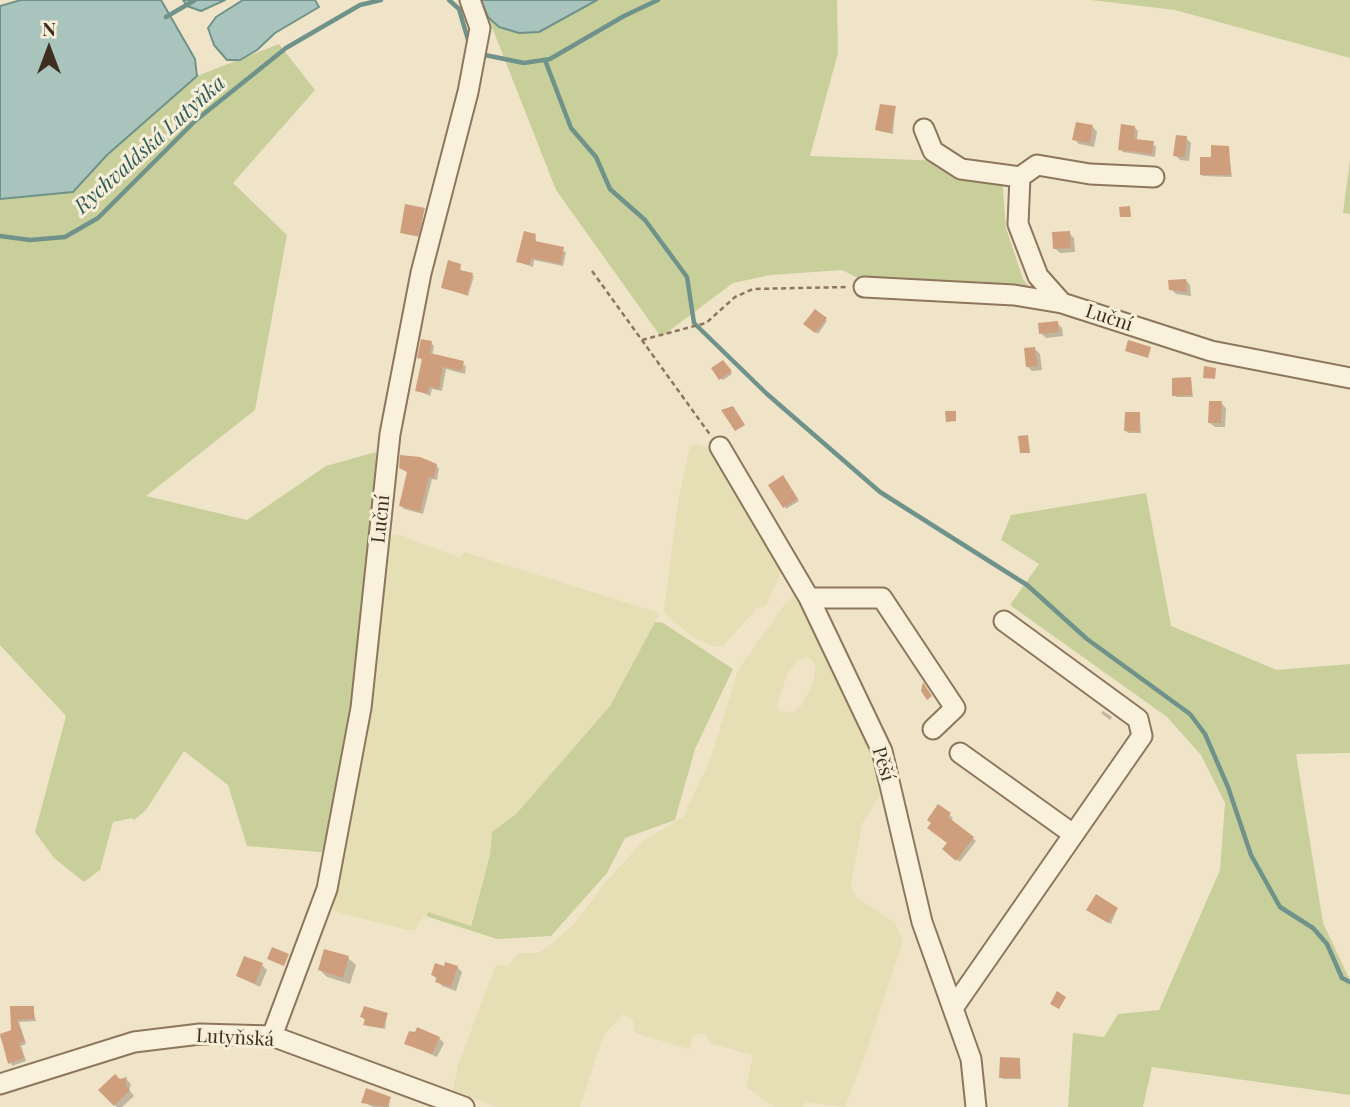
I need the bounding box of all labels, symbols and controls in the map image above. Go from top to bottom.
north arrow [14,14,84,84]
text: N [42,15,56,41]
water label: Rychvaldská Lutyňka [69,71,231,219]
street label: Luční [1082,300,1136,336]
street label: Luční [367,494,395,544]
street label: Pěší [867,744,899,784]
street label: Lutyňská [195,1025,275,1051]

